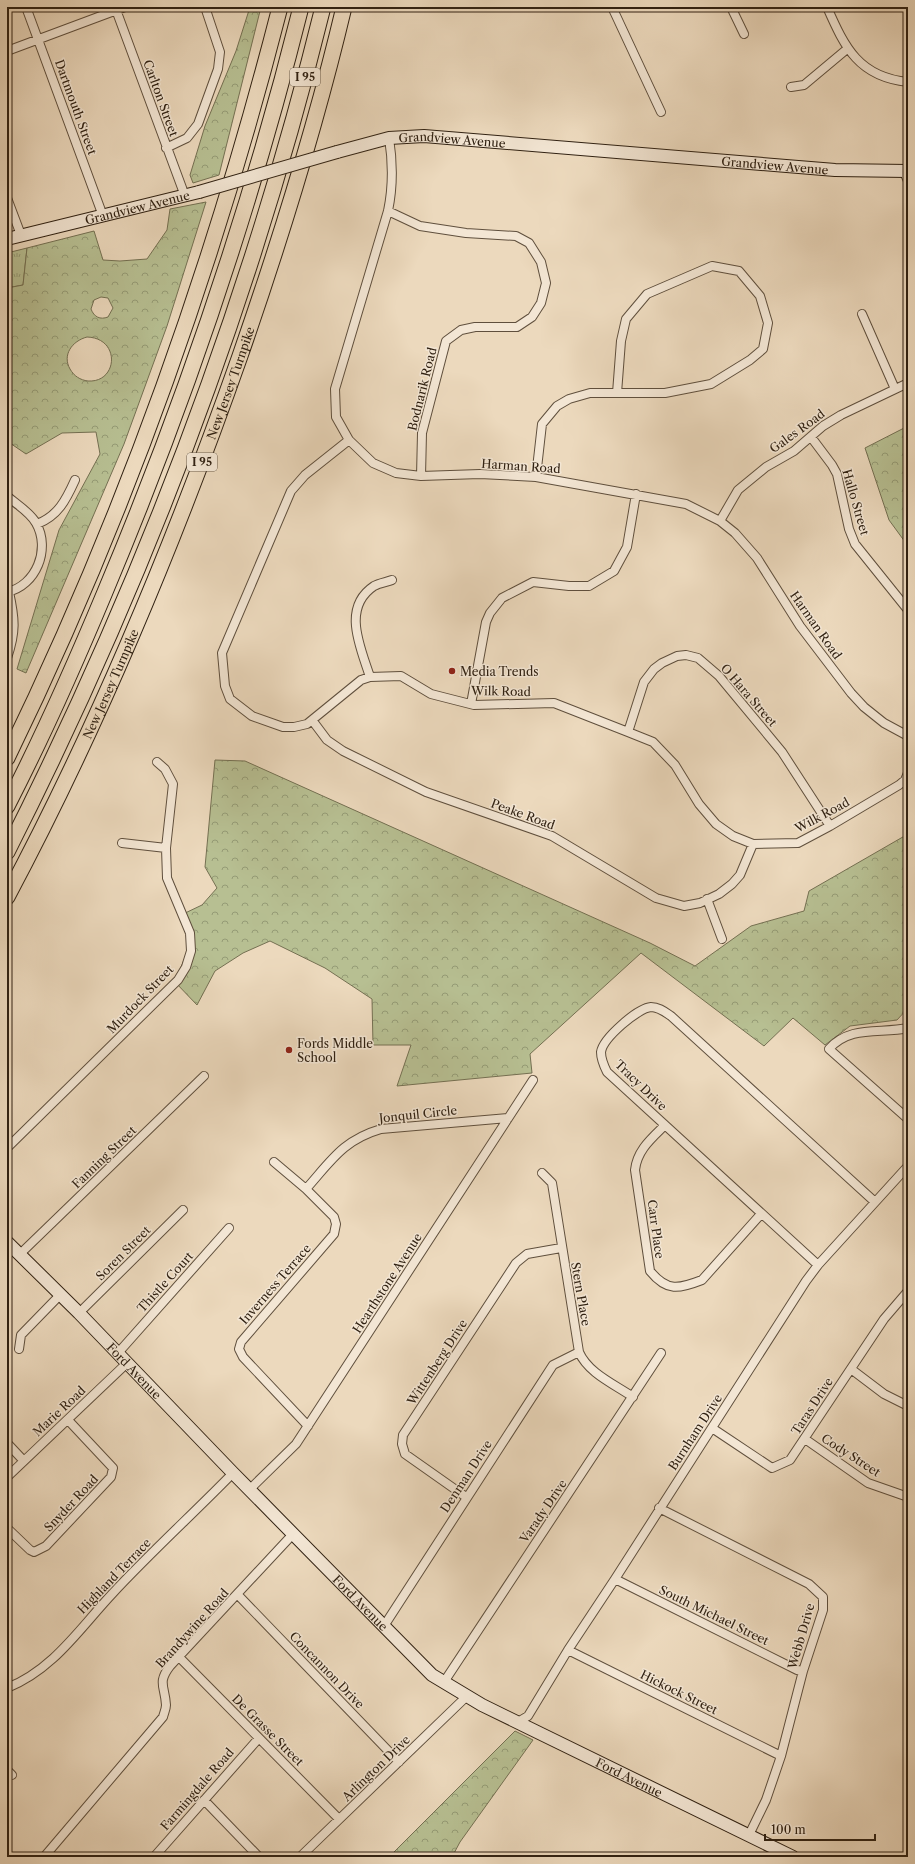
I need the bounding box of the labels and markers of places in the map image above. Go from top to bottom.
place label: Media Trends [460,664,539,679]
marker: Media Trends [447,666,457,676]
place label: Fords Middle School [297,1036,373,1065]
marker: Fords Middle School [284,1045,294,1055]

